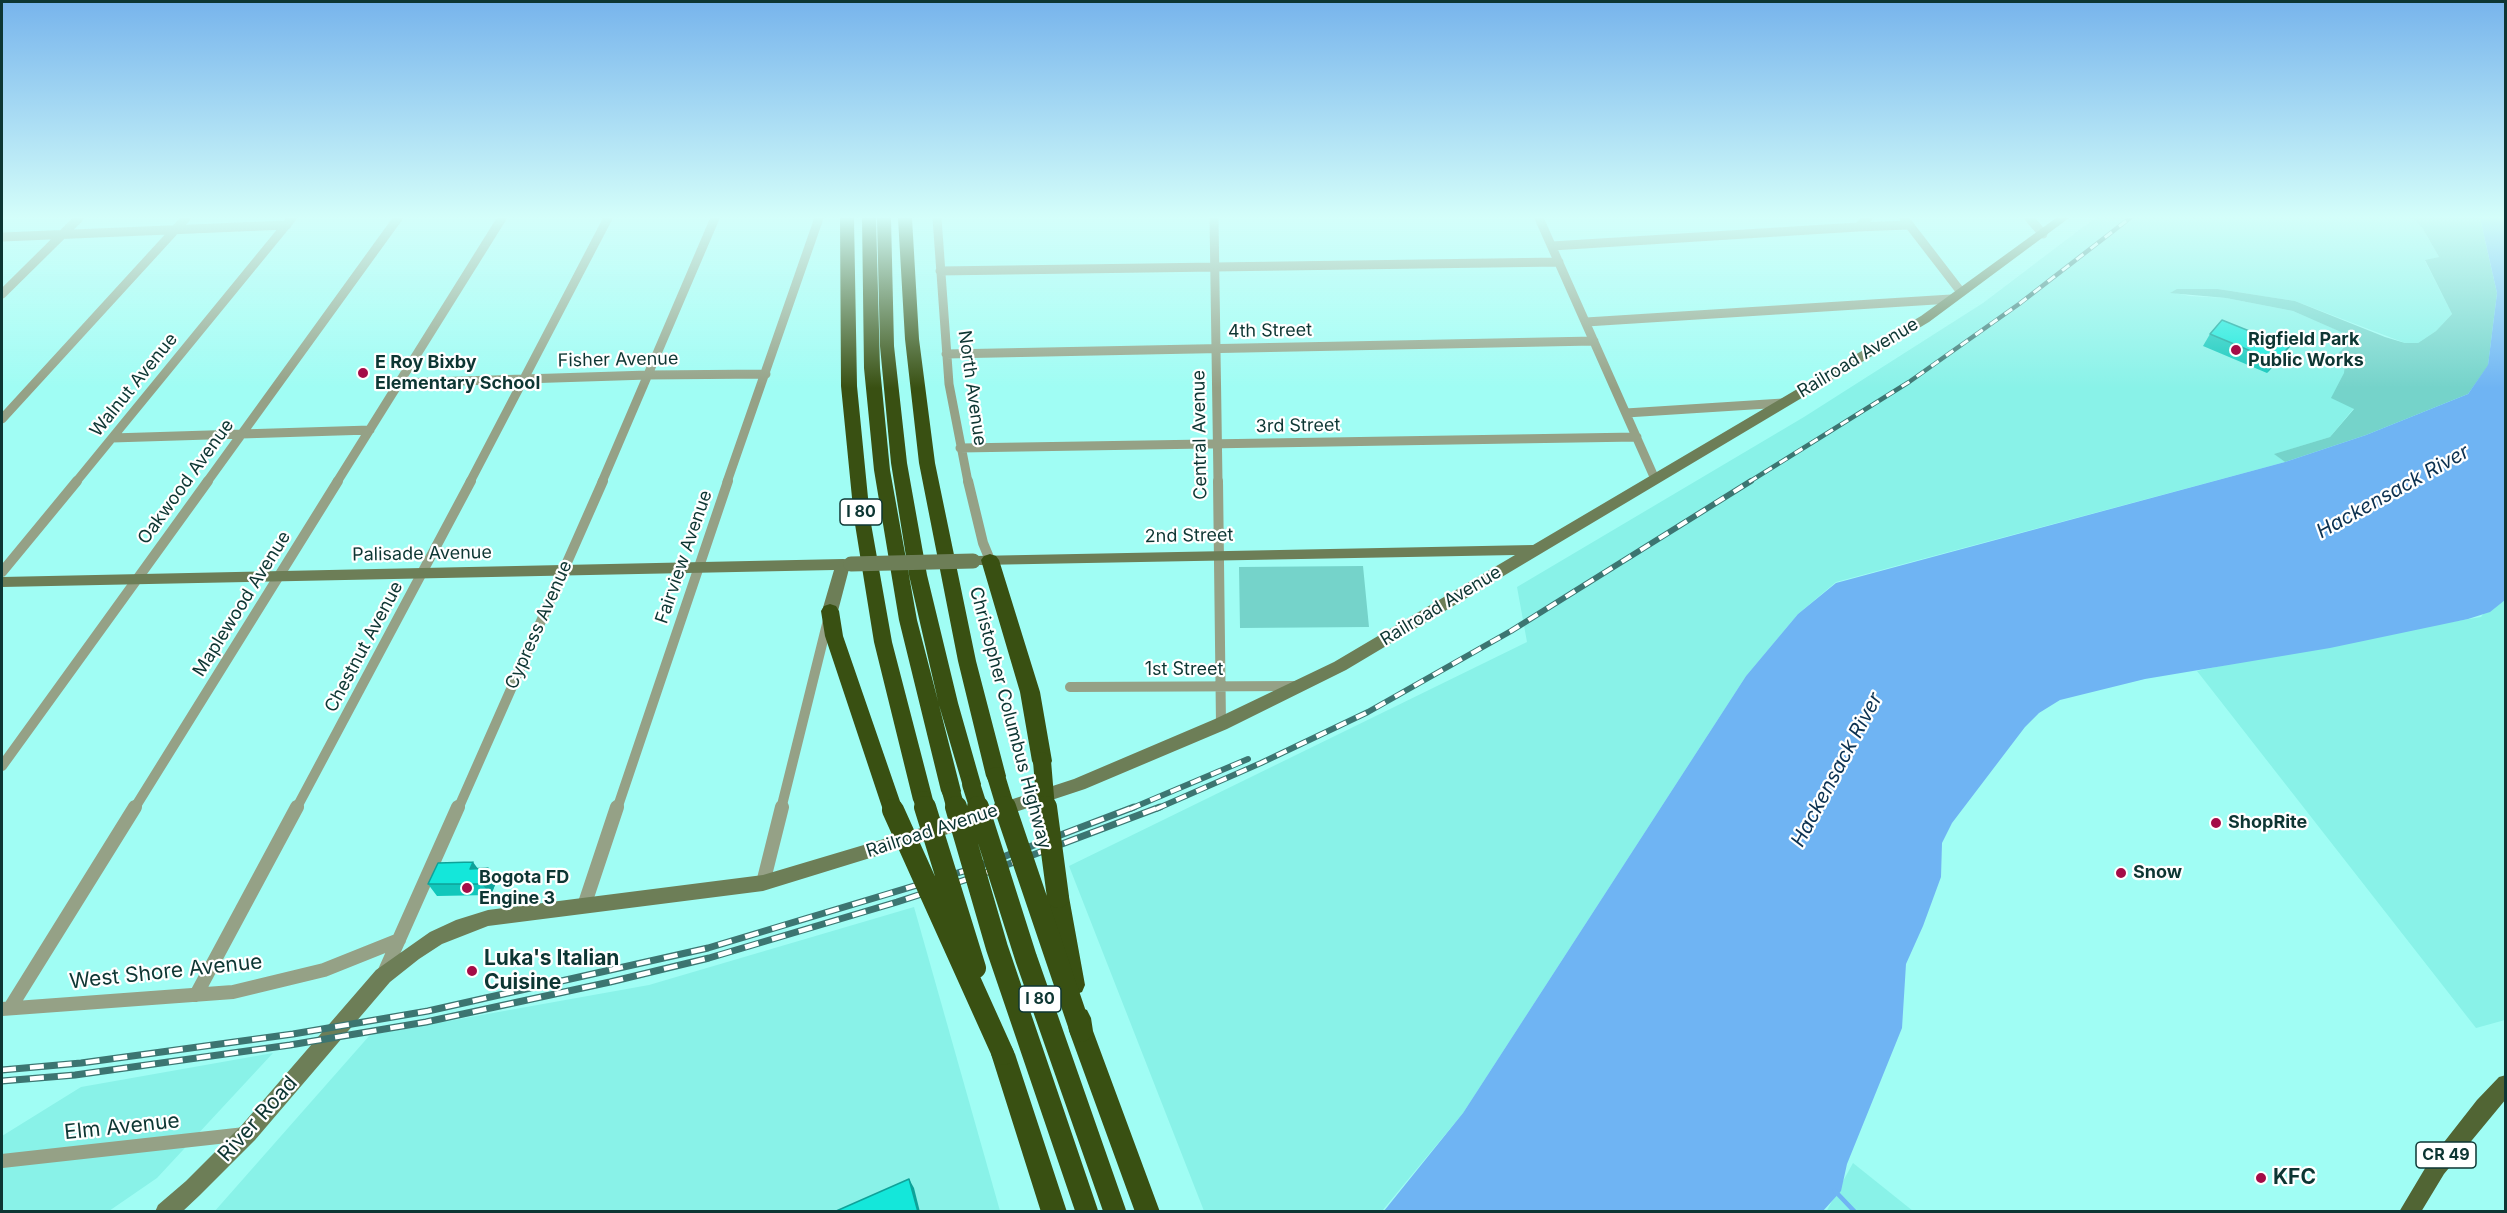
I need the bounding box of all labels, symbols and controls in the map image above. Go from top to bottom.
street label: Railroad Avenue [1794,313,1922,403]
street label: 4th Street [1228,319,1312,343]
street label: Walnut Avenue [86,329,182,441]
street label: North Avenue [953,329,991,447]
place label: Rigfield Park Public Works [2248,329,2364,372]
marker: Rigfield Park Public Works [2229,343,2243,357]
street label: Fisher Avenue [557,348,679,372]
place label: E Roy Bixby Elementary School [375,352,540,394]
marker: E Roy Bixby Elementary School [356,366,370,380]
street label: Central Avenue [1188,370,1212,500]
street label: 3rd Street [1256,414,1340,438]
street label: Oakwood Avenue [133,415,239,549]
water label: Hackensack River [2312,440,2474,544]
street label: Fairview Avenue [651,488,717,626]
road number: I 80 [840,499,882,525]
street label: 2nd Street [1145,524,1233,548]
street label: Maplewood Avenue [189,527,295,681]
street label: Palisade Avenue [352,542,492,566]
street label: Cypress Avenue [501,557,577,693]
street label: Railroad Avenue [1377,561,1505,651]
street label: Chestnut Avenue [320,578,408,716]
street label: Christopher Columbus Highway [965,585,1055,851]
street label: 1st Street [1145,659,1223,681]
water label: Hackensack River [1786,689,1888,851]
street label: Railroad Avenue [863,800,1001,862]
place label: ShopRite [2228,812,2307,834]
marker: ShopRite [2209,816,2223,830]
place label: Snow [2133,862,2182,884]
marker: Snow [2114,866,2128,880]
place label: Bogota FD Engine 3 [479,867,569,910]
marker: Bogota FD Engine 3 [460,881,474,895]
place label: Luka's Italian Cuisine [484,946,619,996]
street label: West Shore Avenue [68,949,264,995]
marker: Luka's Italian Cuisine [465,964,479,978]
road number: I 80 [1019,986,1061,1012]
street label: River Road [213,1071,303,1167]
street label: Elm Avenue [63,1108,181,1146]
road number: CR 49 [2416,1142,2476,1168]
place label: KFC [2273,1165,2316,1191]
marker: KFC [2254,1171,2268,1185]

